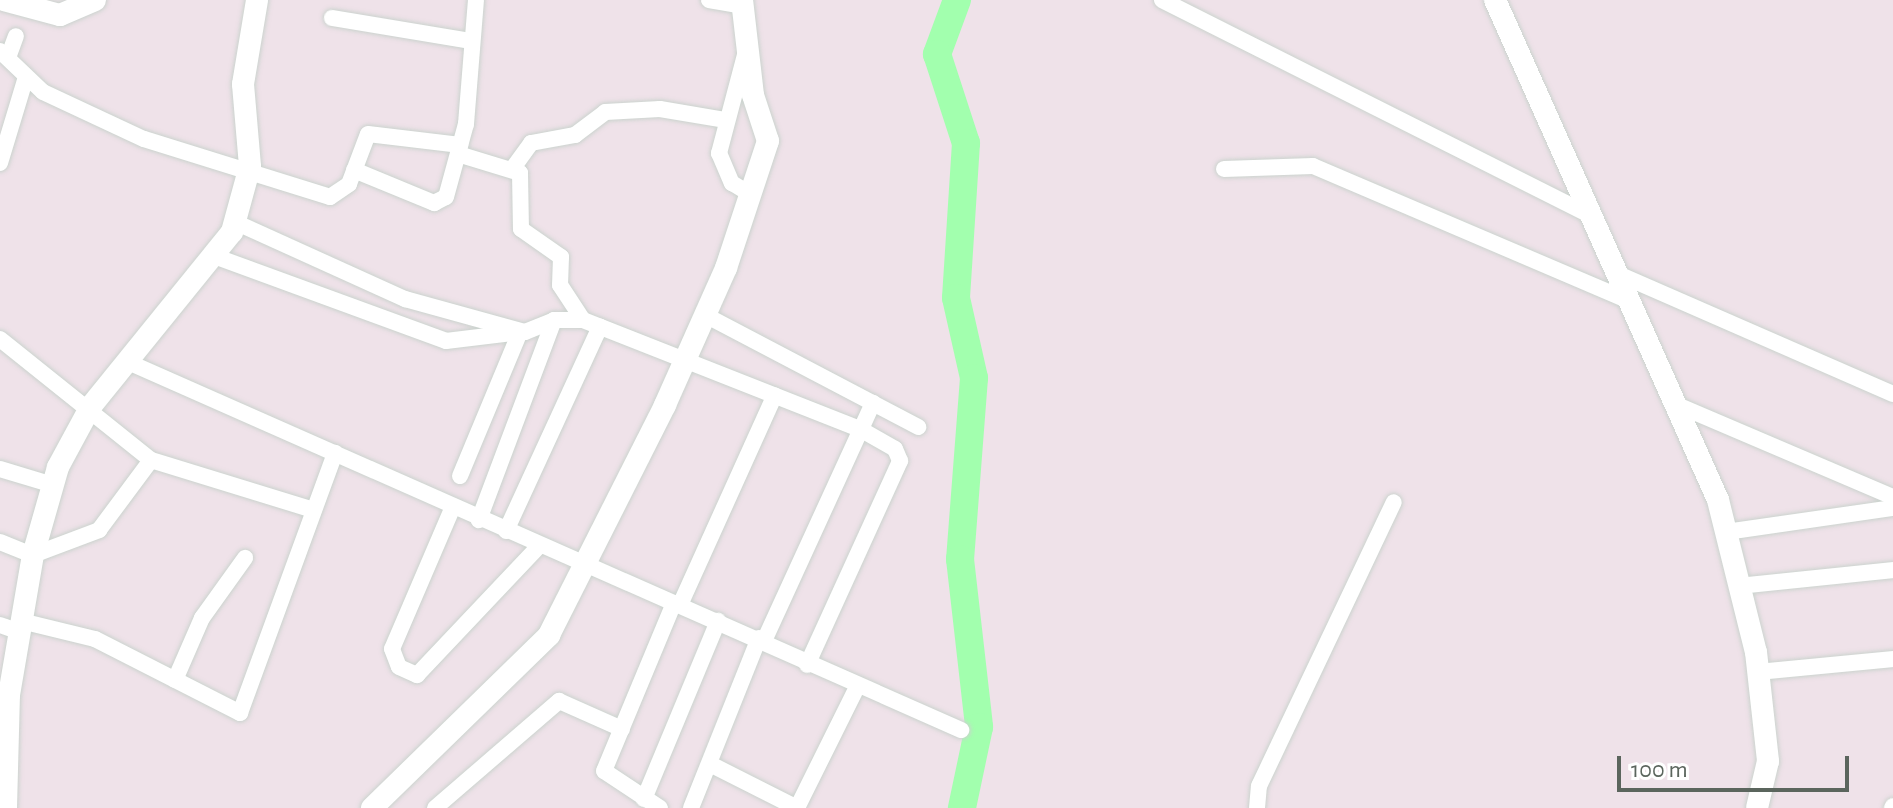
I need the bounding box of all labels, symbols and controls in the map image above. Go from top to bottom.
scale bar [1621,740,1853,790]
text: 100 m [1631,758,1688,782]

